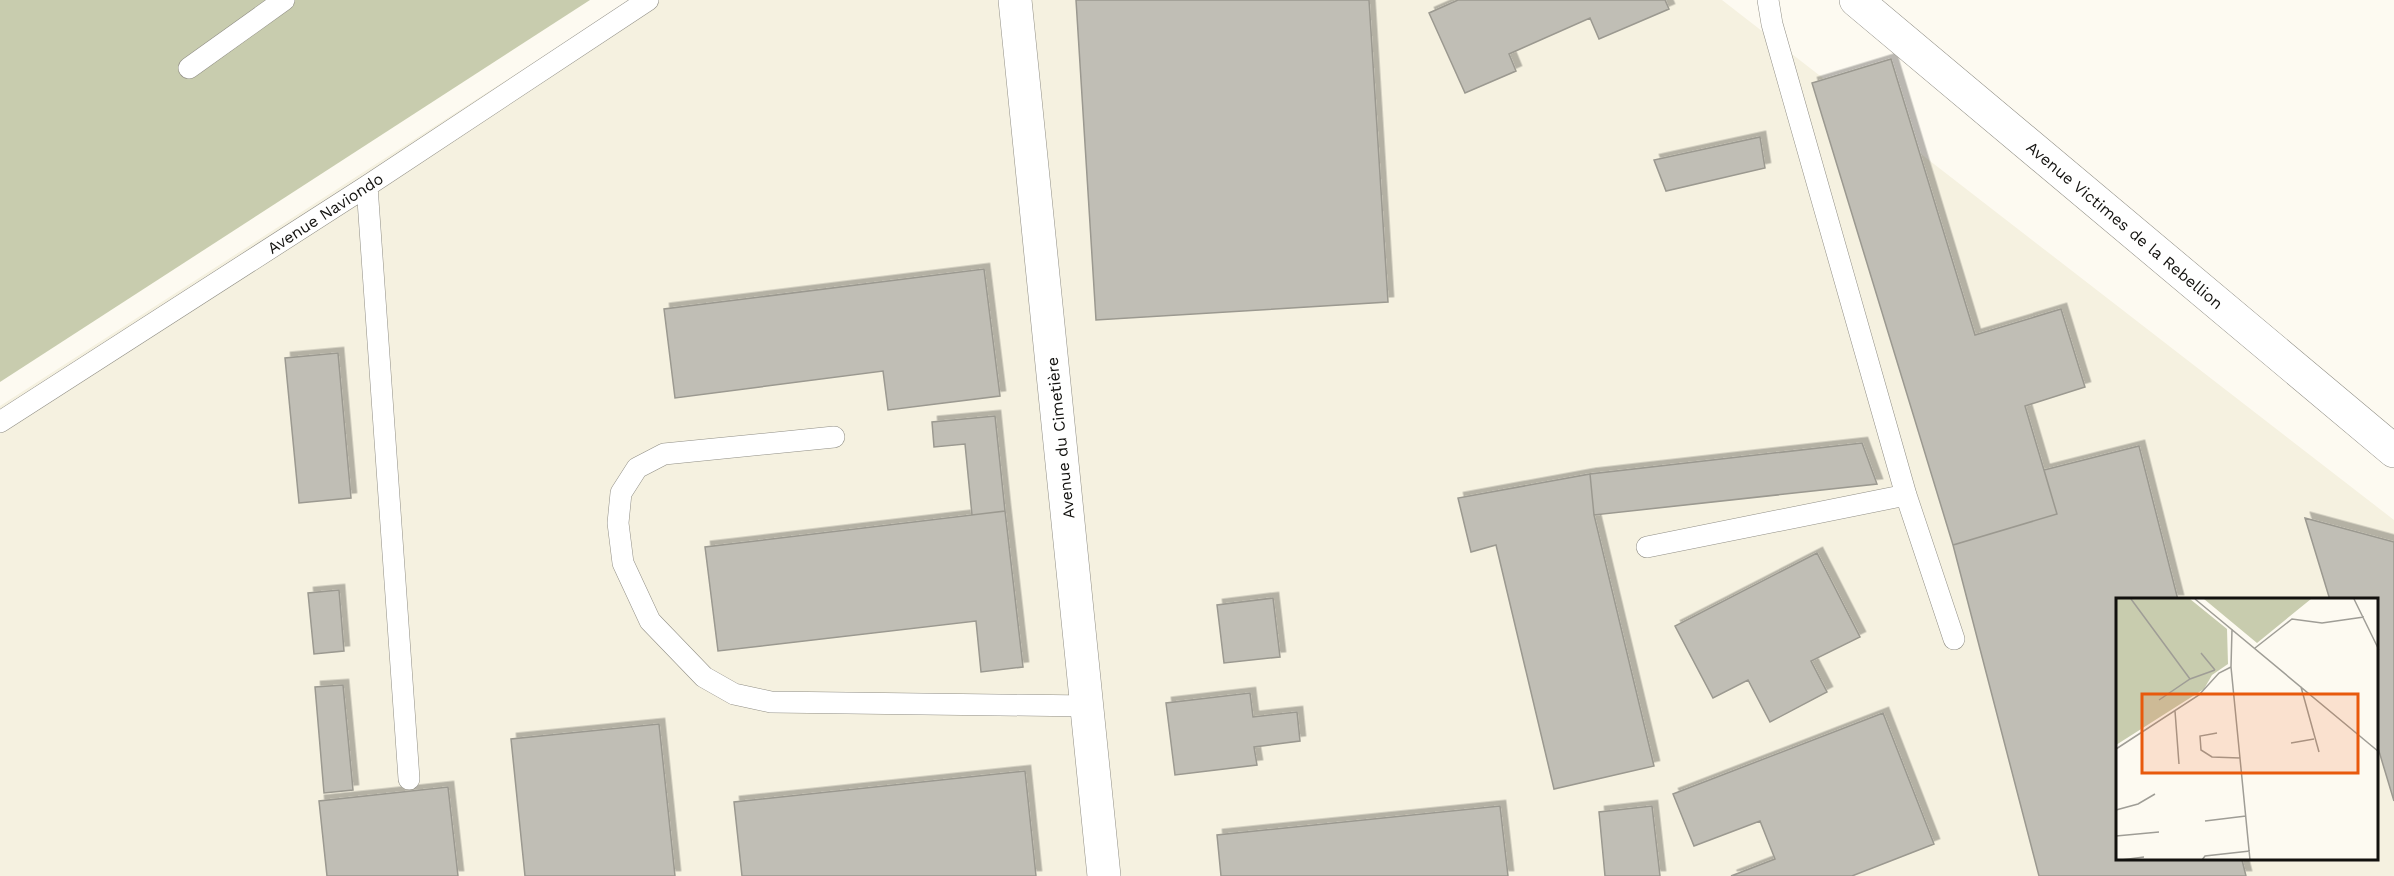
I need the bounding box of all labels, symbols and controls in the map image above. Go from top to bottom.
street label: Avenue Victimes de la Rebellion [2023,138,2227,313]
street label: Avenue Naviondo [264,169,387,258]
street label: Avenue du Cimetière [1043,356,1078,520]
inset map [2116,598,2379,861]

